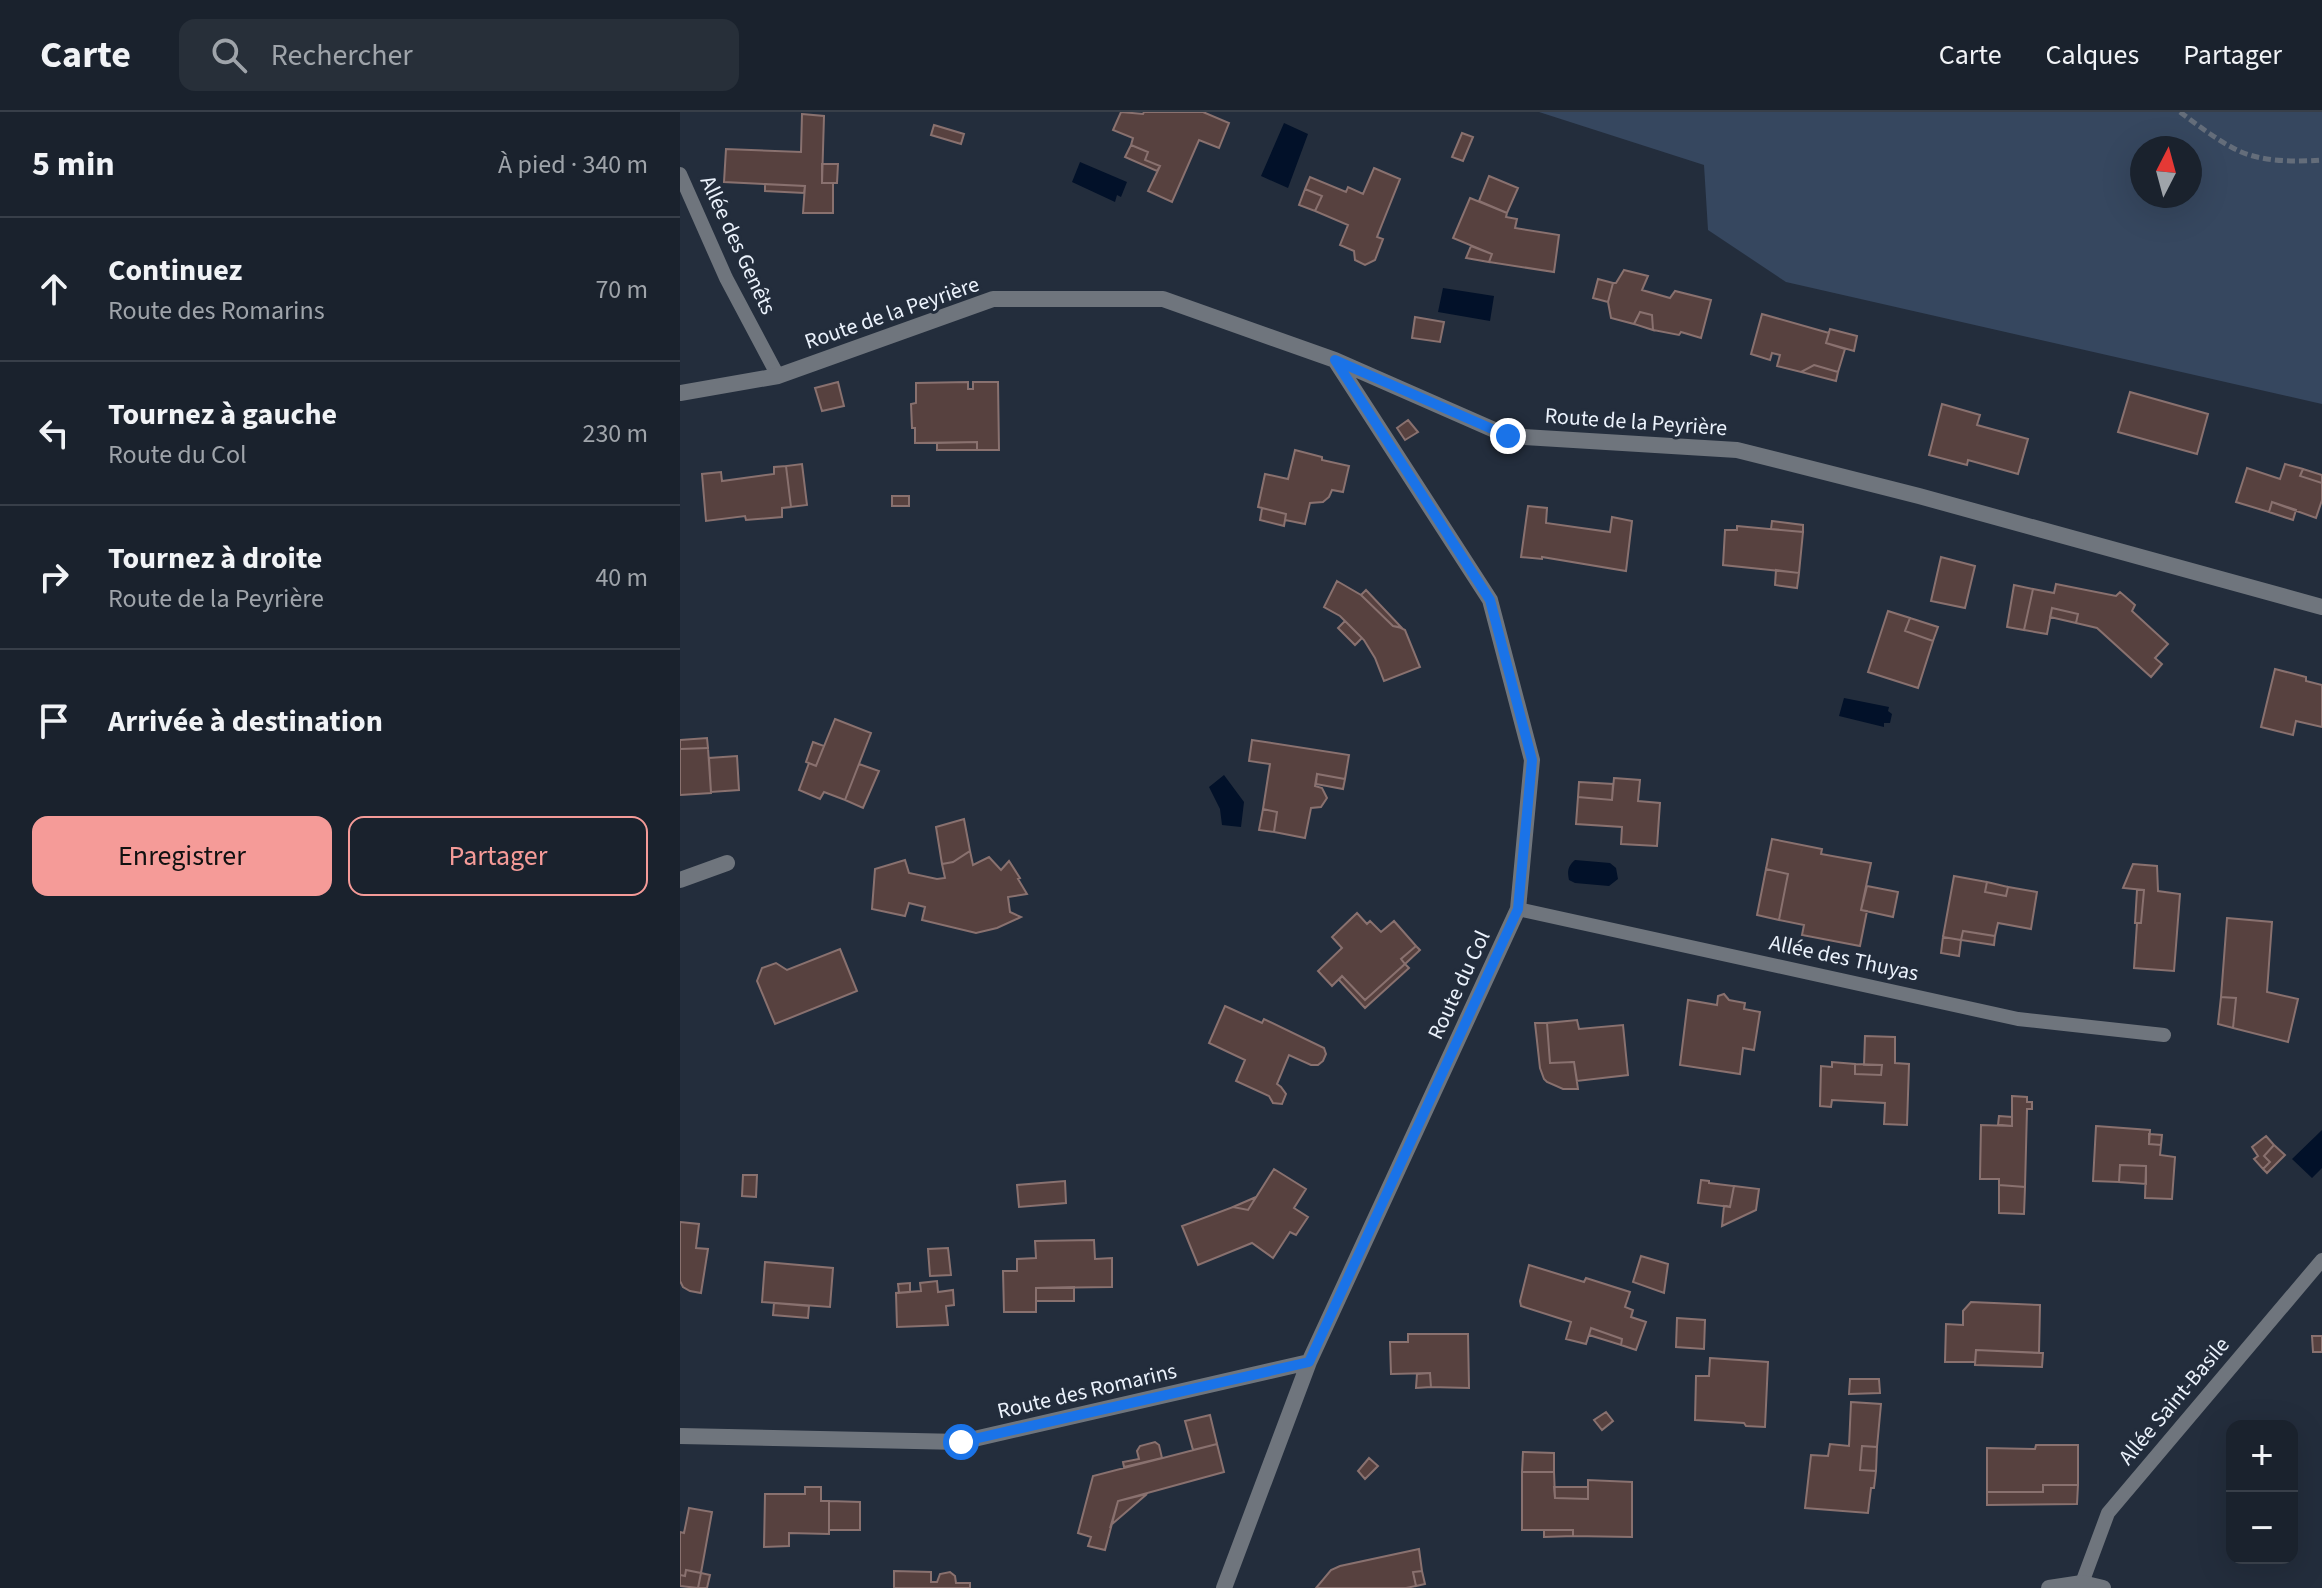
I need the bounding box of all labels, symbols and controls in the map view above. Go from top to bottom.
search box [179,19,739,91]
text: Carte [40,28,131,82]
icon: search [207,33,251,77]
text: Rechercher [271,34,413,77]
text: Carte [1939,35,2002,75]
text: Calques [2046,35,2139,75]
text: Partager [2183,35,2282,75]
north arrow [2130,136,2202,208]
text: 5 min [32,140,115,189]
text: À pied · 340 m [498,146,648,183]
street label: Allée des Genêts [692,170,784,320]
text: Continuez [108,249,242,292]
icon: ahead [32,267,76,311]
street label: Route de la Peyrière [800,268,984,358]
text: 70 m [595,271,648,308]
text: Route des Romarins [108,292,325,329]
text: Tournez à gauche [108,393,337,436]
street label: Route de la Peyrière [1544,400,1728,444]
icon: left [32,411,76,455]
text: 230 m [582,415,648,452]
route end [1490,418,1526,454]
text: Route du Col [108,436,247,473]
text: Tournez à droite [108,537,322,580]
icon: right [32,555,76,599]
text: 40 m [595,559,648,596]
text: Route de la Peyrière [108,580,324,617]
icon: arrive [32,699,76,743]
text: Arrivée à destination [108,700,383,743]
button: Enregistrer [32,816,332,896]
button: Partager [348,816,648,896]
street label: Route du Col [1420,925,1498,1045]
street label: Allée des Thuyas [1766,927,1922,989]
street label: Allée Saint-Basile [2111,1330,2237,1472]
street label: Route des Romarins [994,1355,1180,1427]
map controls [2226,1420,2298,1564]
button: + [2226,1420,2298,1492]
route start [943,1424,979,1460]
button: − [2226,1492,2298,1564]

